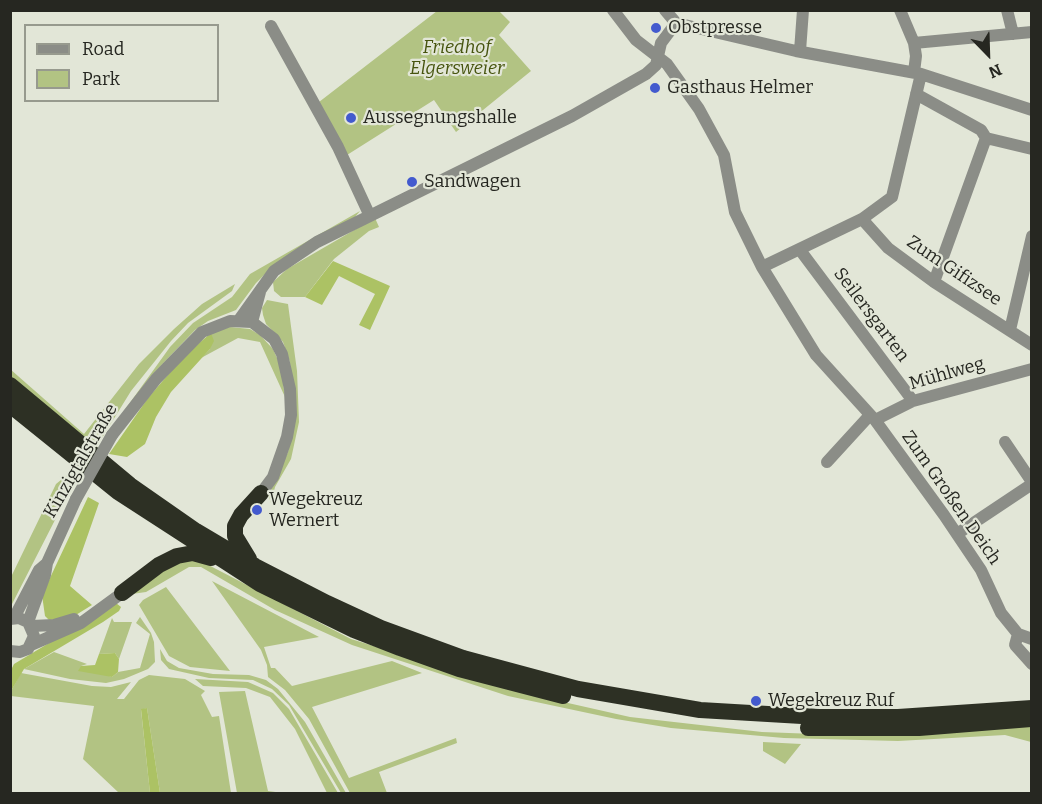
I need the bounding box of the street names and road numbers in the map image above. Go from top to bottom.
street label: Zum Gifizsee [902,231,1006,311]
street label: Seilersgarten [829,264,913,366]
street label: Mühlweg [907,353,987,395]
street label: Kinzigtalstraße [40,400,122,522]
street label: Zum Großen Deich [897,427,1005,569]

